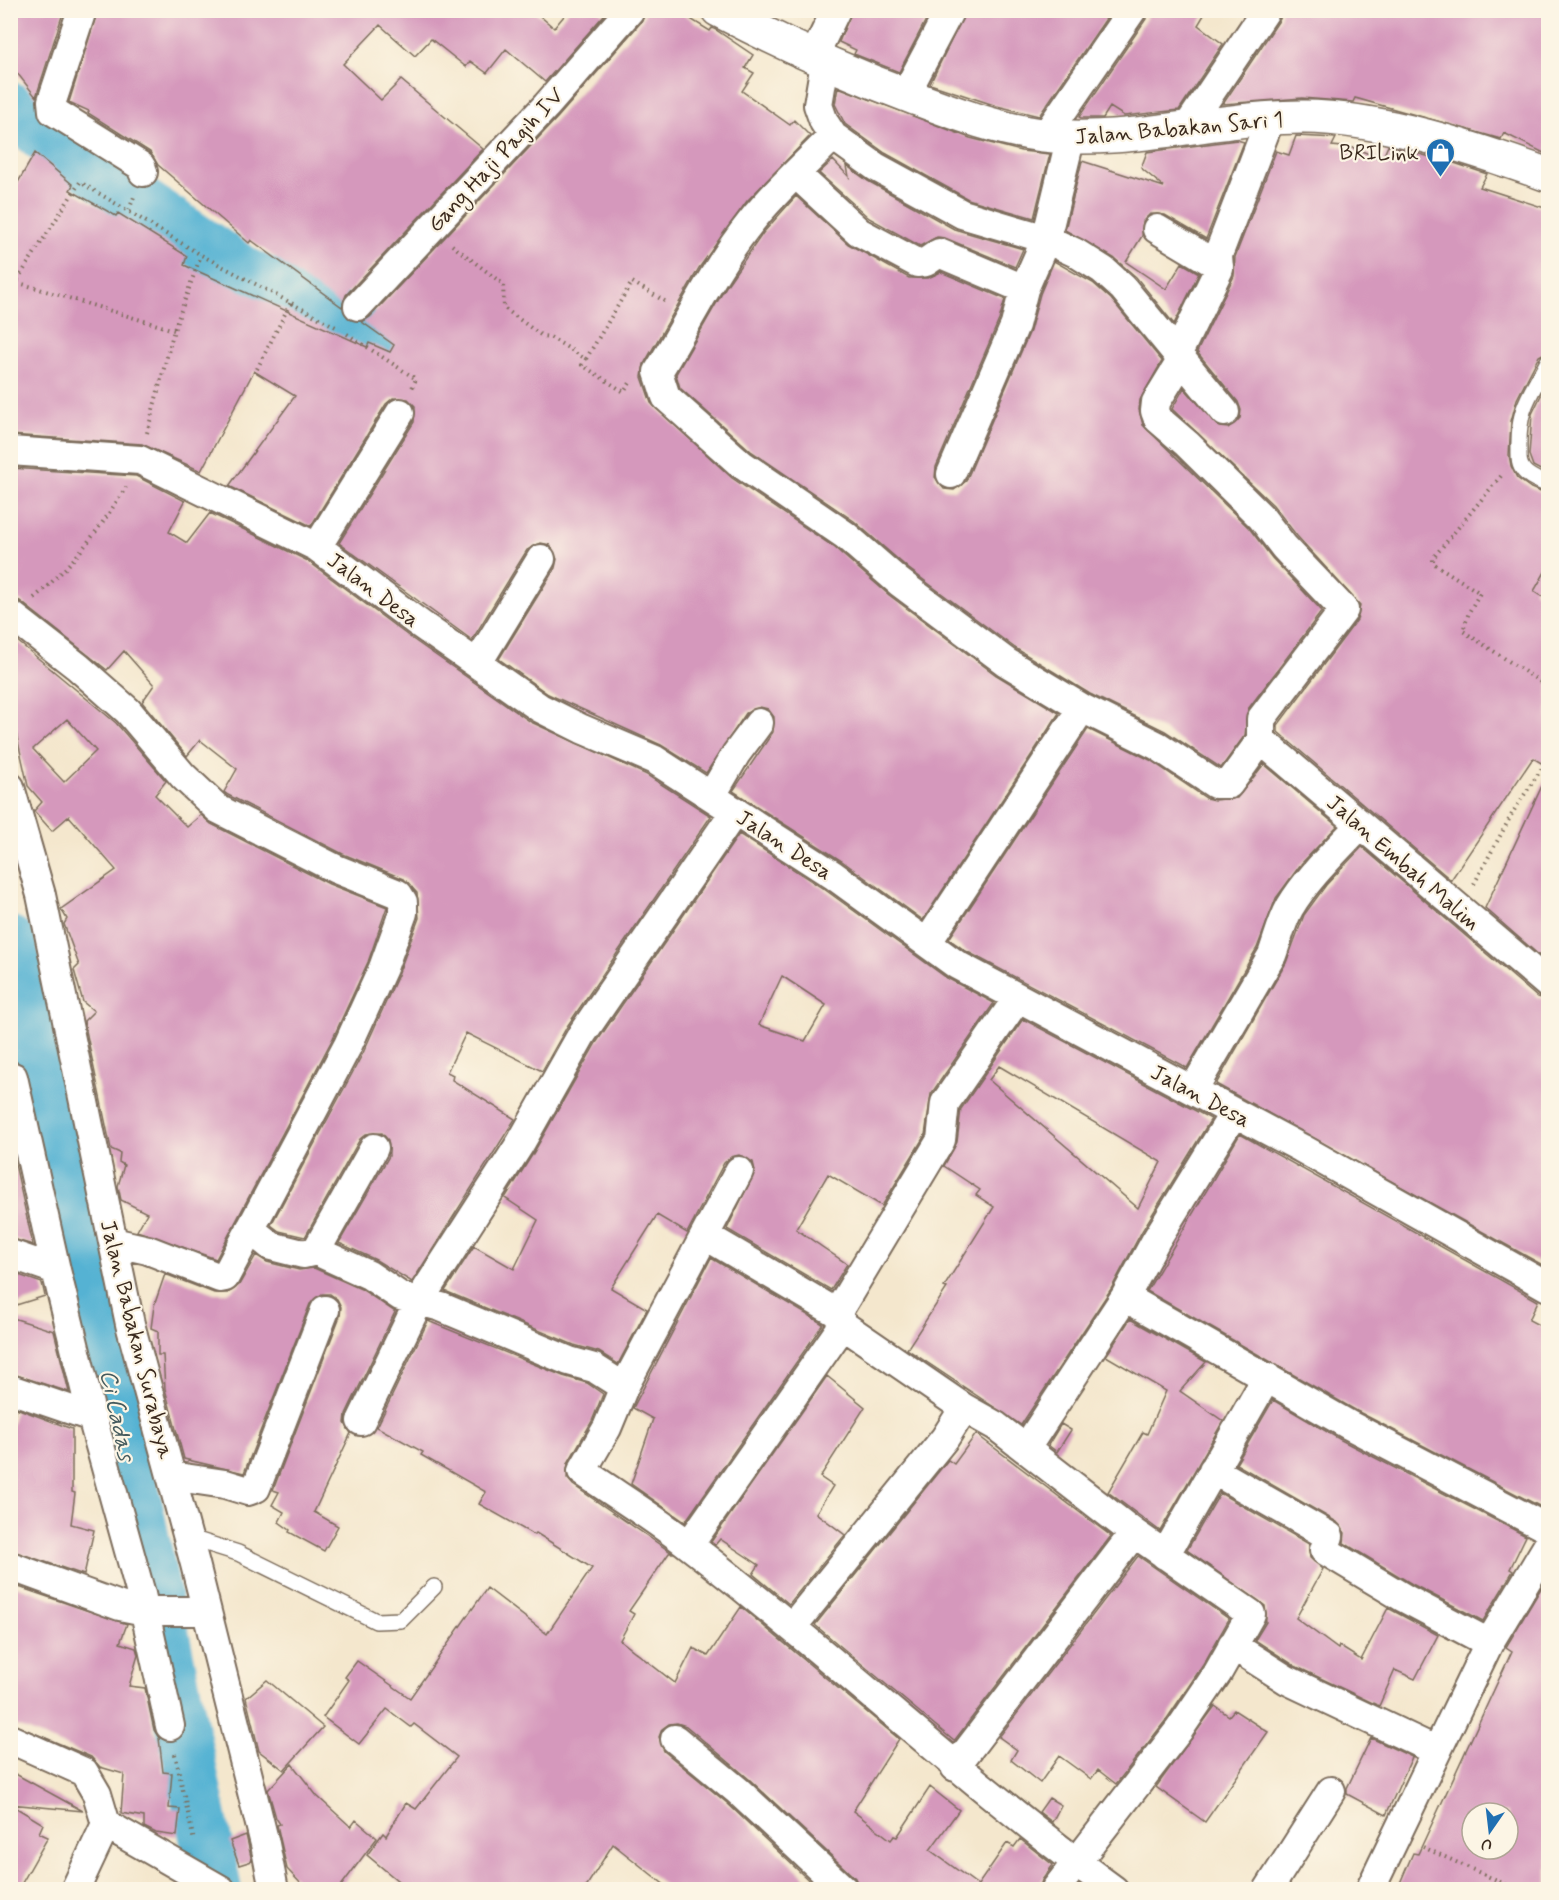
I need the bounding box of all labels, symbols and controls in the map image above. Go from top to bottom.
street label: Gang Haji Pagih IV [422,82,573,241]
street label: Jalan Babakan Sari 1 [1074,106,1285,152]
shop icon: BRILink [1424,136,1456,178]
place label: BRILink [1339,140,1419,168]
street label: Jalan Desa [321,547,425,635]
street label: Jalan Embah Malim [1320,789,1485,938]
street label: Jalan Desa [731,804,837,887]
street label: Jalan Desa [1145,1059,1255,1135]
street label: Jalan Babakan Surabaya [93,1217,180,1463]
water label: Ci Cadas [92,1367,142,1466]
north arrow [1460,1801,1520,1861]
text: U [1479,1833,1494,1856]

